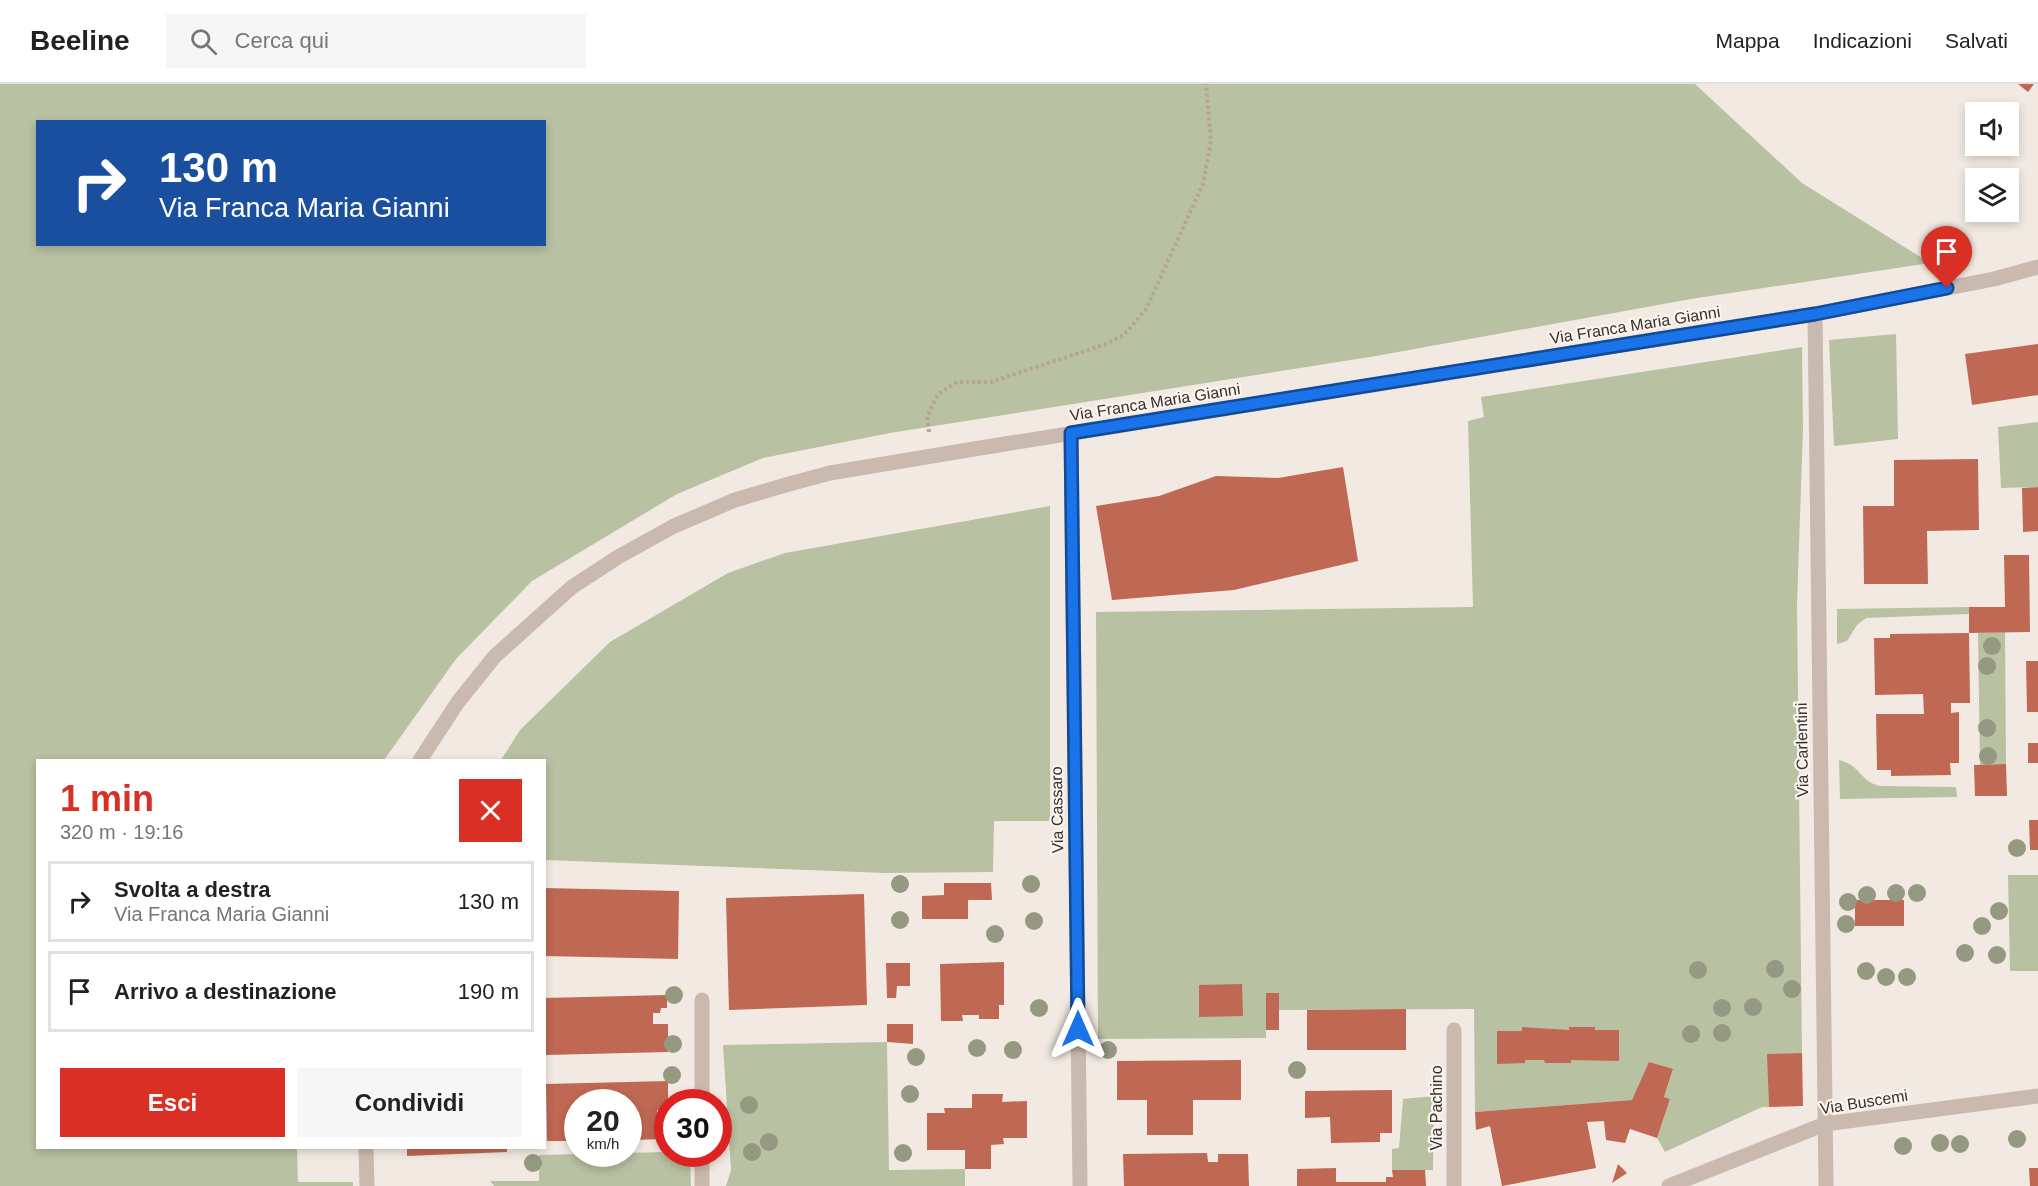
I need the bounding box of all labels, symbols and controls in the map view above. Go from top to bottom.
search box [166,14,586,68]
text: Beeline [30,25,130,56]
icon: search [187,25,220,58]
text: Cerca qui [235,28,329,53]
text: Mappa [1716,29,1780,52]
text: Indicazioni [1813,29,1912,52]
text: Salvati [1945,29,2008,52]
map controls [1965,102,2019,222]
button: sound [1965,102,2019,156]
icon: right [60,144,138,222]
text: 130 m [159,144,278,191]
button: layers [1965,168,2019,222]
text: Via Franca Maria Gianni [159,193,450,223]
pin [1921,226,1972,288]
icon: arrive [1930,235,1963,268]
street label: Via Franca Maria Gianni [1549,303,1721,347]
street label: Via Franca Maria Gianni [1069,380,1241,424]
street label: Via Carlentini [1793,702,1811,798]
street label: Via Cassaro [1048,766,1066,854]
text: 1 min [60,778,154,819]
button: close [459,779,522,842]
text: 320 m · 19:16 [60,821,183,843]
text: Svolta a destra [114,877,271,902]
icon: right [63,885,96,918]
text: 130 m [458,889,519,914]
text: Via Franca Maria Gianni [114,903,329,925]
icon: arrive [63,975,96,1008]
text: Arrivo a destinazione [114,979,337,1004]
text: 190 m [458,979,519,1004]
position arrow [1046,997,1110,1061]
street label: Via Pachino [1428,1065,1445,1151]
button: Esci [60,1068,285,1137]
button: Condividi [297,1068,522,1137]
street label: Via Buscemi [1819,1087,1909,1117]
speed limit sign: 30 [654,1089,732,1167]
text: 20 [586,1104,620,1137]
text: km/h [587,1135,619,1152]

